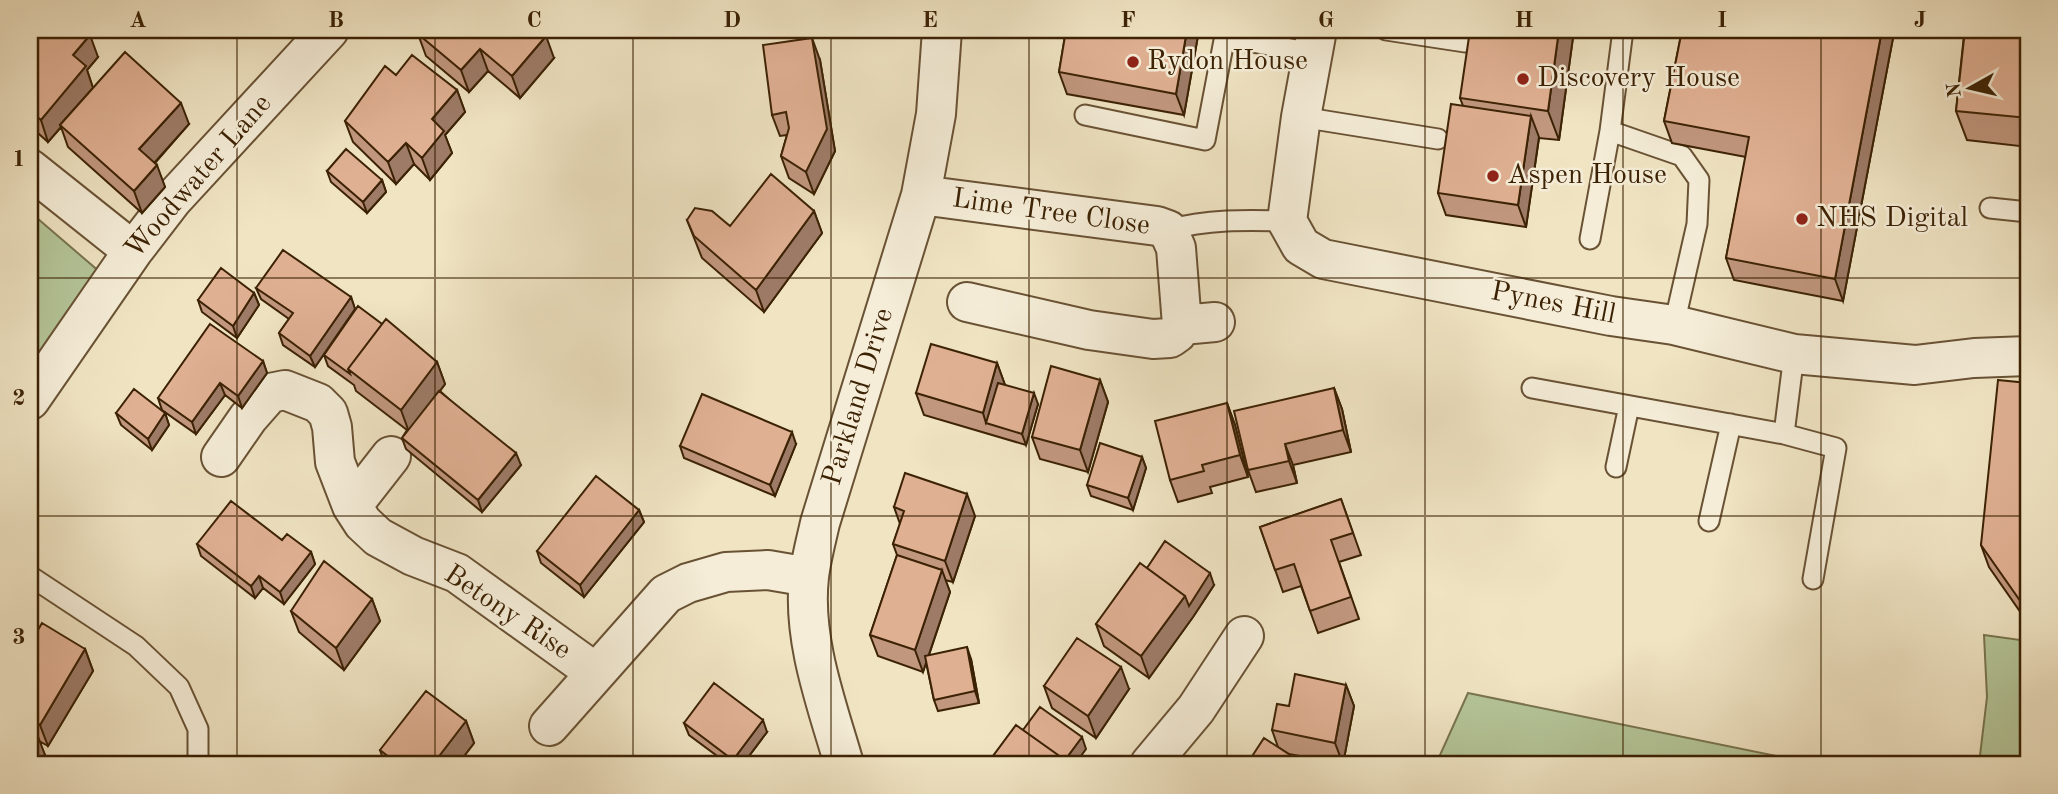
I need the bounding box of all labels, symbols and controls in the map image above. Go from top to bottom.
text: A [129,9,147,32]
text: B [328,9,344,32]
text: C [526,9,542,32]
text: D [723,9,741,32]
text: E [922,9,938,32]
text: F [1120,9,1136,32]
text: G [1318,9,1334,32]
text: H [1515,9,1533,32]
text: I [1717,9,1727,32]
text: J [1914,9,1926,32]
place label: Rydon House [1147,48,1308,76]
north arrow [1936,52,2006,122]
marker: Rydon House [1125,54,1141,70]
place label: Discovery House [1537,65,1740,93]
marker: Discovery House [1515,71,1531,87]
text: N [1945,81,1966,99]
street label: Woodwater Lane [121,90,277,264]
text: 1 [12,148,26,171]
place label: Aspen House [1507,162,1667,190]
marker: Aspen House [1485,168,1501,184]
street label: Lime Tree Close [950,185,1152,241]
place label: NHS Digital [1816,205,1968,233]
marker: NHS Digital [1794,211,1810,227]
street label: Pynes Hill [1488,278,1618,330]
street label: Parkland Drive [819,305,899,489]
text: 2 [12,387,26,410]
street label: Betony Rise [439,560,575,666]
text: 3 [12,626,26,649]

